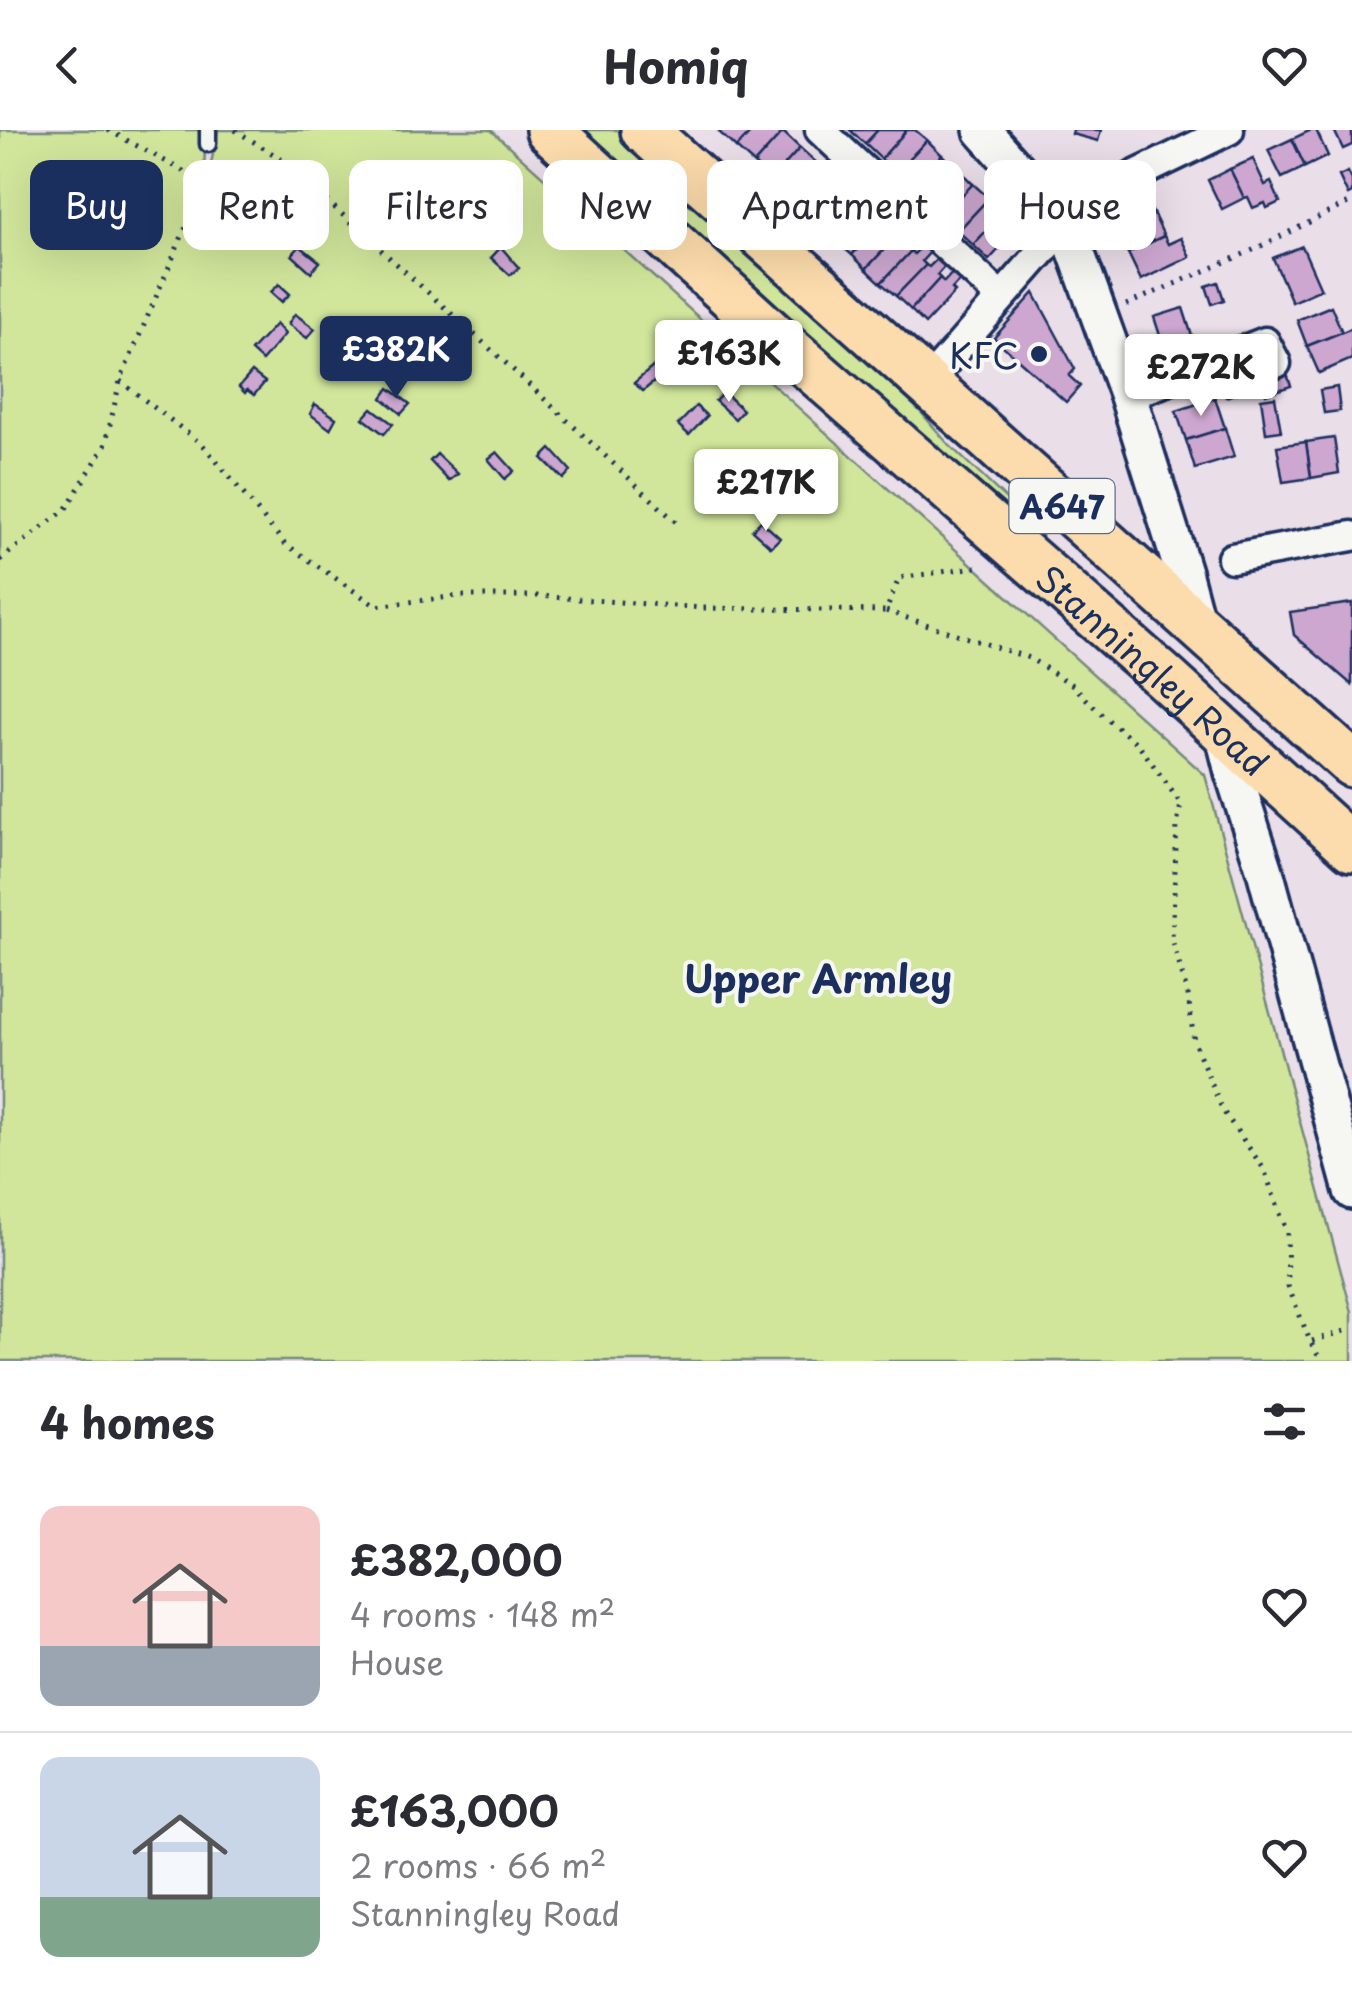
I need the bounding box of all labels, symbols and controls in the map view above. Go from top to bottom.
text: Homiq [603,31,749,99]
icon: back [40,38,95,93]
icon: heart [1257,38,1312,93]
chip: Buy [30,160,163,250]
chip: Rent [183,160,329,250]
chip: Filters [349,160,523,250]
chip: New [543,160,687,250]
chip: Apartment [707,160,964,250]
chip: House [984,160,1156,250]
pin: £382K [326,316,466,401]
pin: £163K [659,320,799,405]
text: £382K [342,324,450,372]
text: £163K [677,328,781,376]
place label: KFC [949,328,1019,381]
pin: £272K [1131,334,1271,419]
text: £272K [1147,342,1255,390]
marker: KFC [1028,343,1050,365]
pin: £217K [696,449,836,534]
text: £217K [716,457,816,505]
road number: A647 [1010,479,1114,533]
street label: Stanningley Road [1025,551,1281,787]
district label: Upper Armley [684,949,952,1006]
text: 4 homes [40,1390,215,1453]
icon: filters [1257,1394,1312,1449]
text: £382,000 [350,1527,562,1590]
icon: home [120,1546,240,1666]
icon: heart [1257,1579,1312,1634]
text: 4 rooms · 148 m² [350,1590,615,1638]
text: House [350,1638,444,1686]
text: £163,000 [350,1778,559,1841]
icon: home [120,1797,240,1917]
icon: heart [1257,1830,1312,1885]
text: 2 rooms · 66 m² [350,1841,607,1889]
text: Stanningley Road [350,1889,620,1937]

